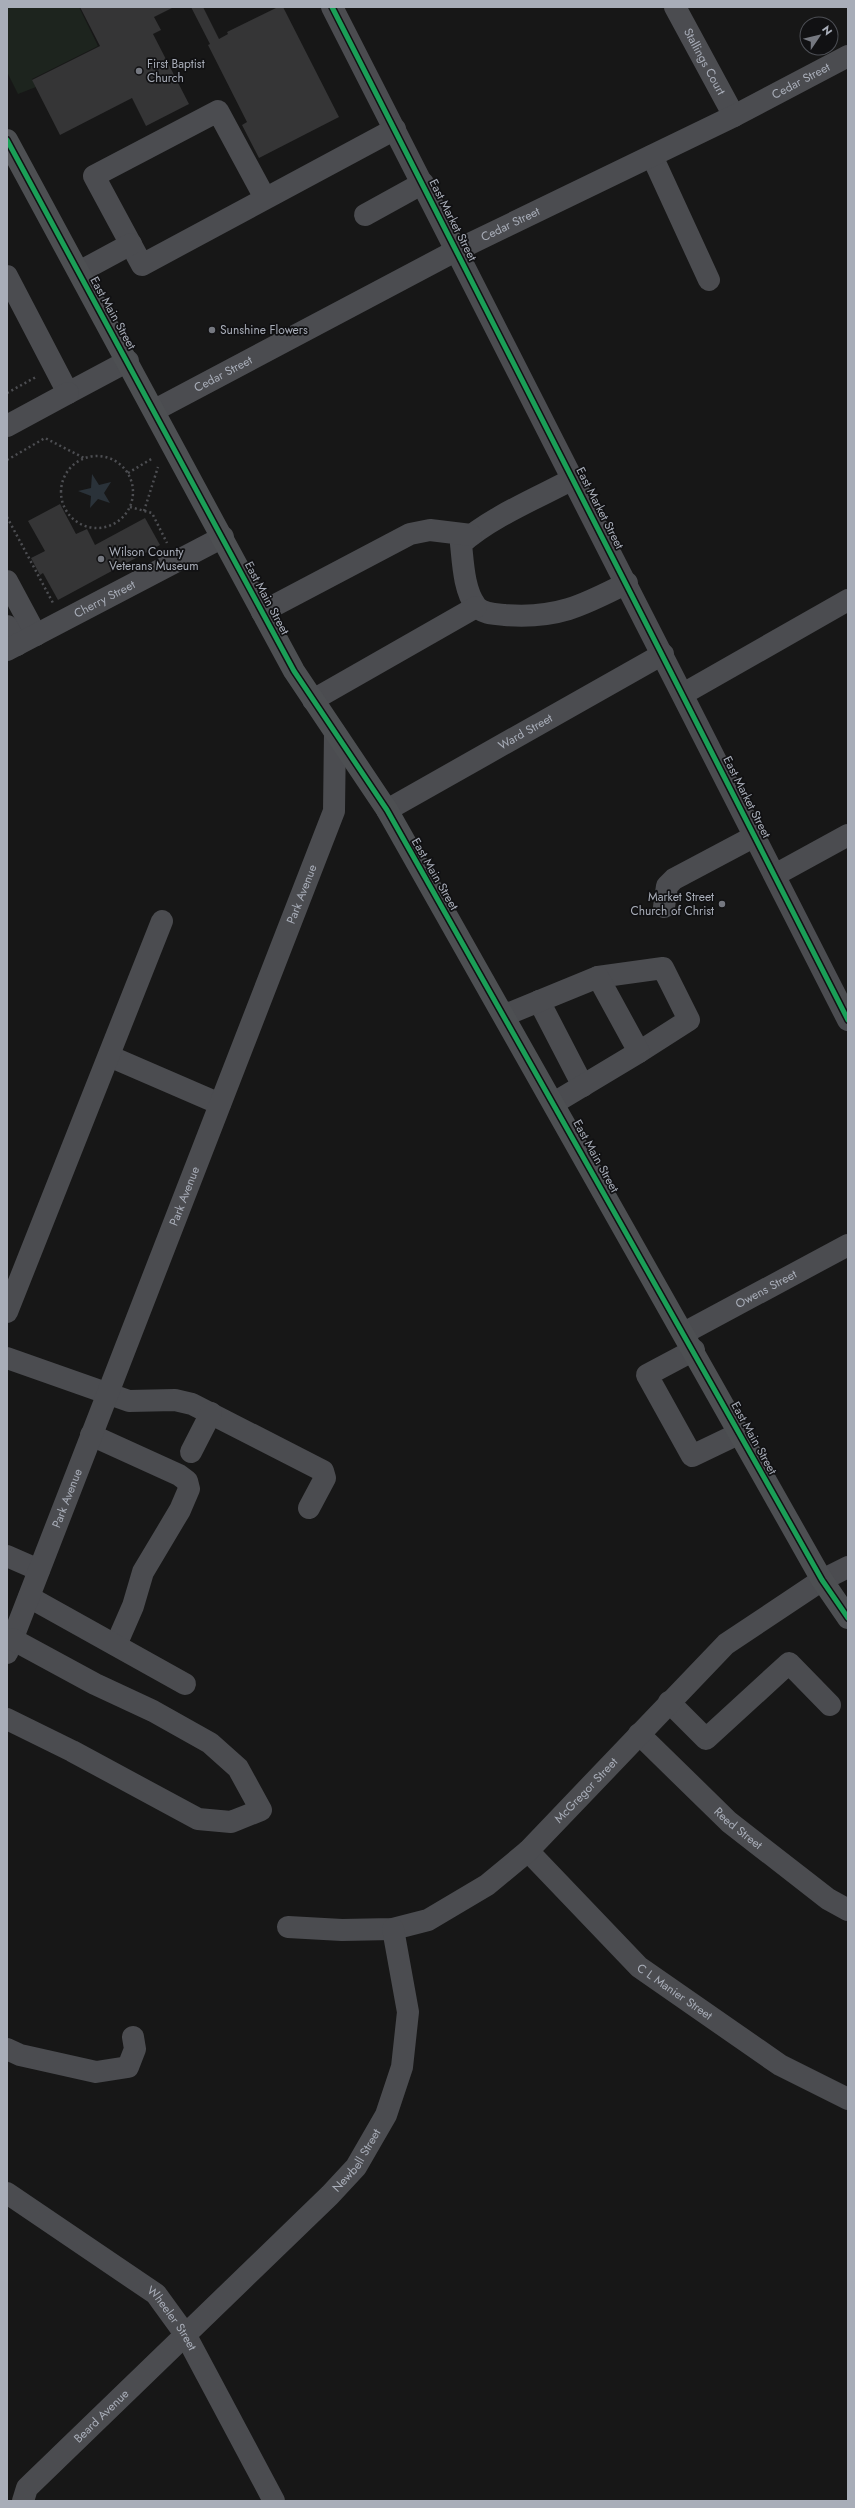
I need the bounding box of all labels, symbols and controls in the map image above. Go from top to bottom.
north arrow [799,16,839,56]
text: N [818,22,836,38]
street label: Stallings Court [679,25,730,98]
place label: First Baptist Church [147,55,205,87]
street label: Cedar Street [769,58,833,104]
marker: First Baptist Church [134,66,144,76]
street label: East Market Street [425,176,481,264]
street label: Cedar Street [478,202,543,246]
street label: East Main Street [86,273,141,353]
place label: Sunshine Flowers [220,321,308,339]
marker: Sunshine Flowers [207,325,217,335]
street label: Cedar Street [191,351,255,397]
street label: East Market Street [572,464,628,552]
place label: Wilson County Veterans Museum [109,543,199,575]
marker: Wilson County Veterans Museum [96,554,106,564]
street label: East Main Street [240,558,294,638]
street label: Cherry Street [71,575,138,622]
street label: Ward Street [495,709,556,754]
street label: East Market Street [719,753,775,841]
street label: East Main Street [407,834,463,914]
street label: Park Avenue [282,862,321,927]
place label: Market Street Church of Christ [631,888,714,920]
marker: Market Street Church of Christ [717,899,727,909]
street label: East Main Street [569,1116,624,1196]
street label: Park Avenue [165,1164,204,1229]
street label: Owens Street [732,1265,800,1313]
street label: East Main Street [727,1398,782,1478]
street label: Park Avenue [47,1466,87,1531]
street label: McGregor Street [550,1753,622,1827]
street label: Reed Street [710,1803,766,1854]
street label: C L Manier Street [633,1959,716,2024]
street label: Newbell Street [328,2125,385,2196]
street label: Wheeler Street [144,2282,201,2354]
street label: Beard Avenue [70,2385,133,2447]

